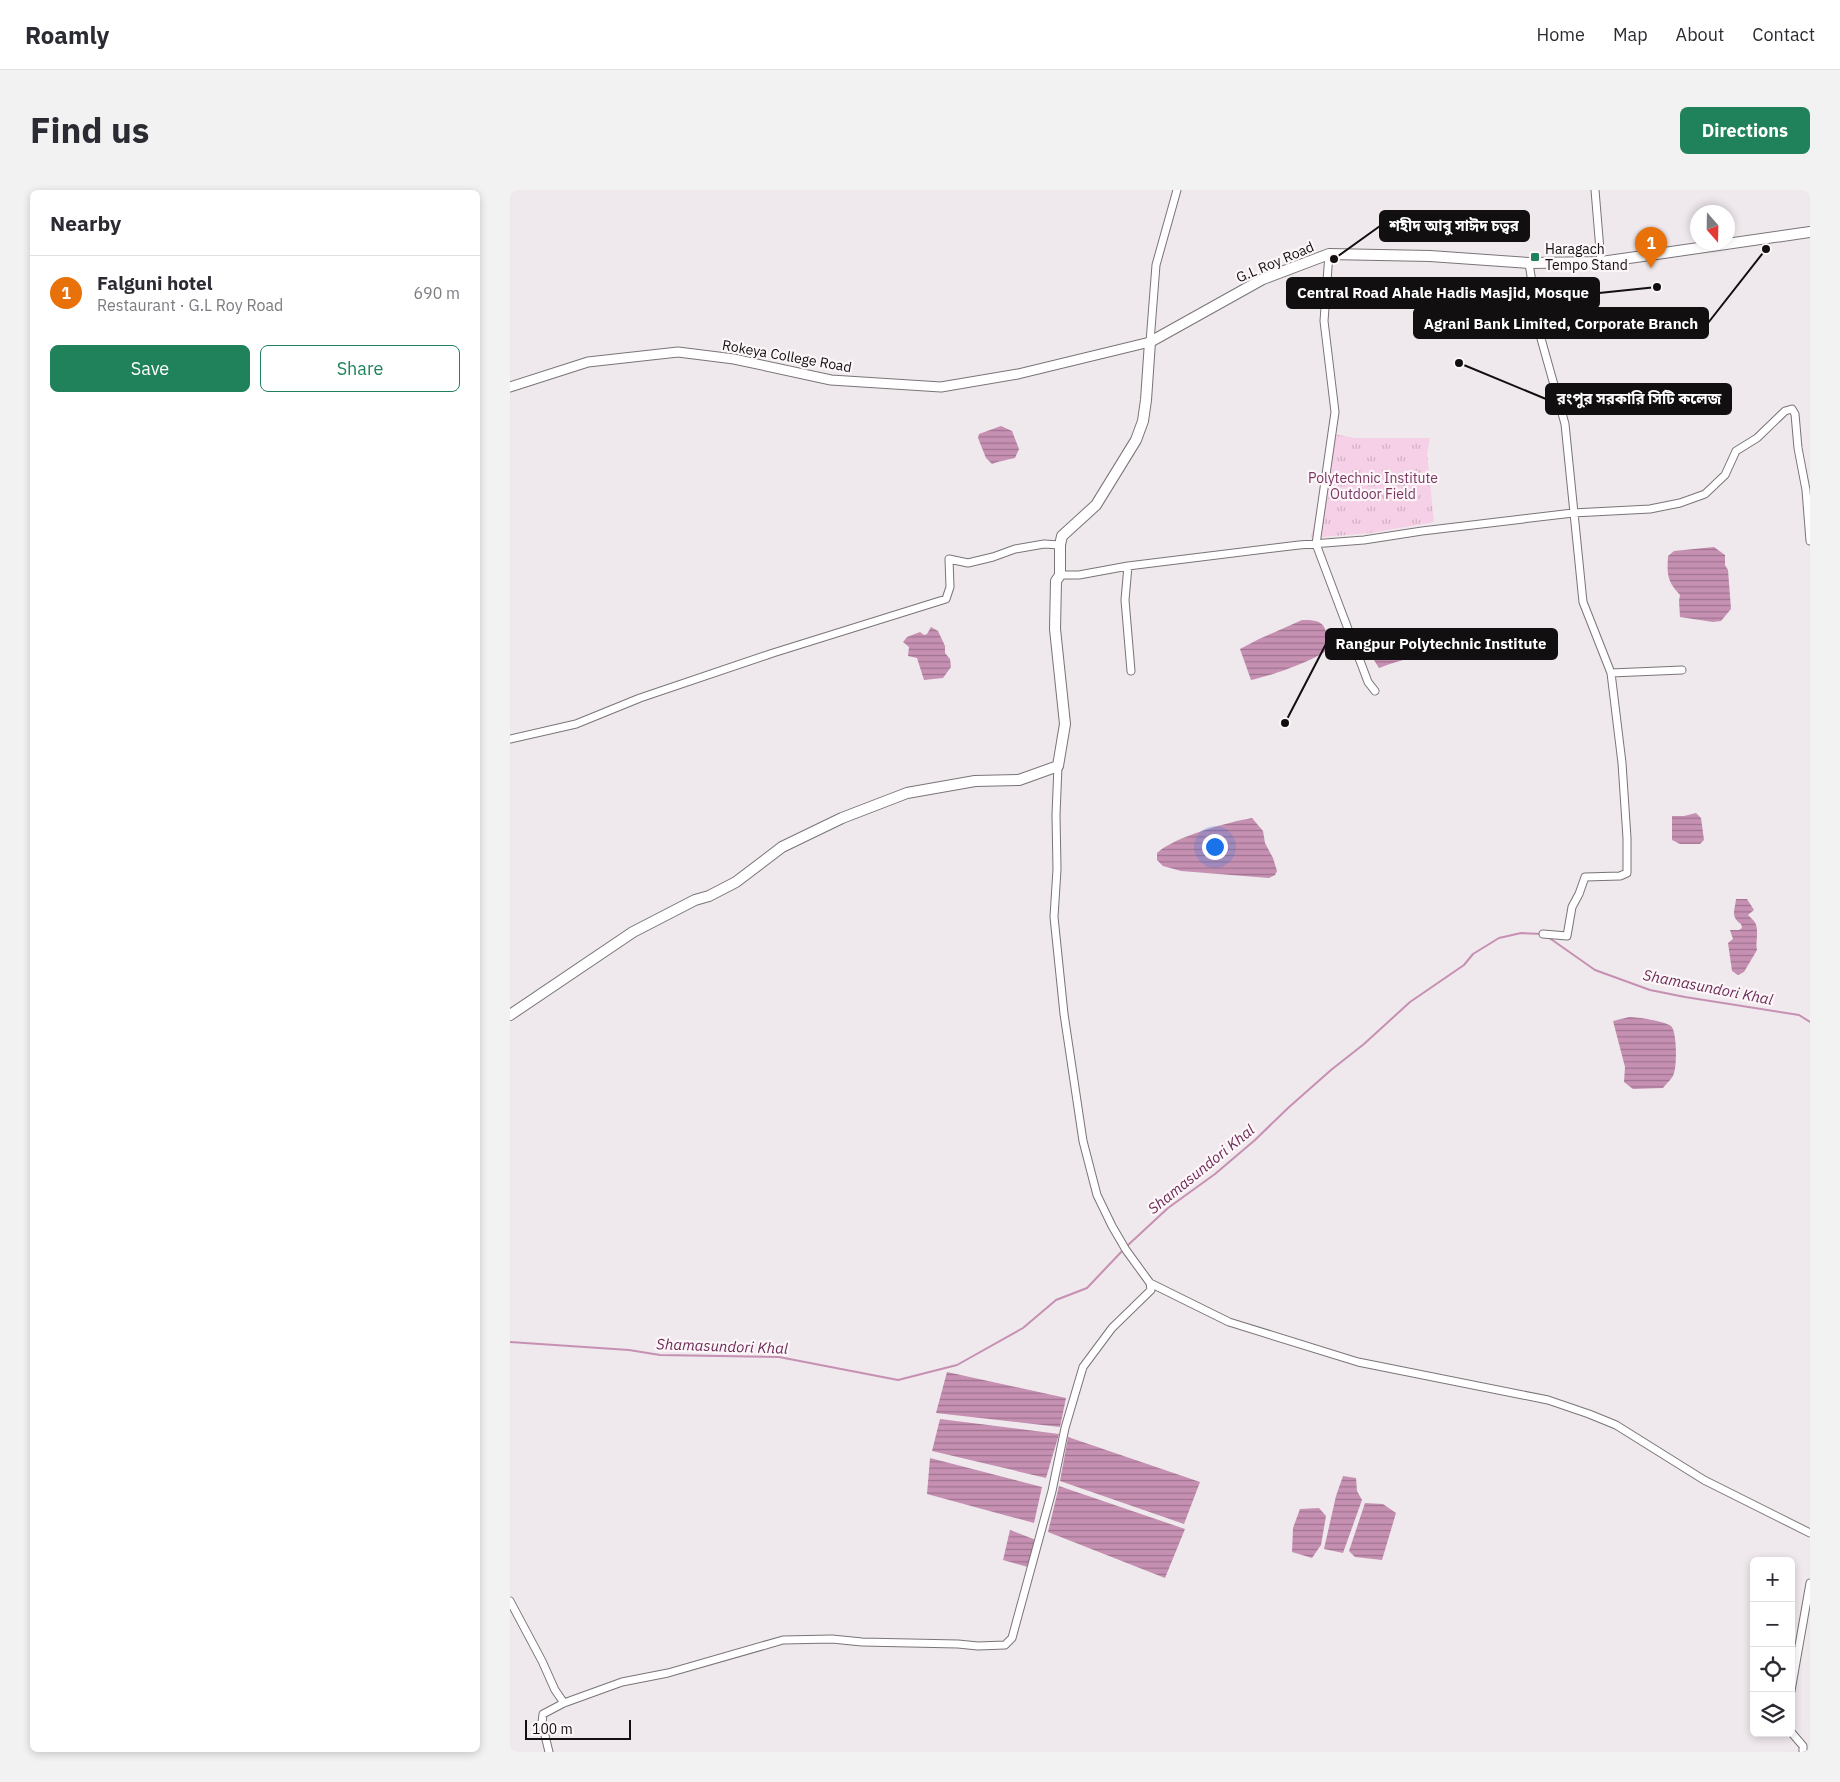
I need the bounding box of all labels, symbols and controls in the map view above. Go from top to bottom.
text: Roamly [25,19,109,51]
text: Home [1537,23,1585,46]
text: Map [1613,23,1648,46]
text: About [1676,23,1724,46]
text: Contact [1752,23,1815,46]
text: Find us [30,107,149,153]
button: Directions [1680,107,1810,154]
north arrow [1690,205,1735,250]
text: Nearby [50,209,121,237]
callout: শহীদ আবু সাঈদ চত্বর [1380,211,1529,241]
text: শহীদ আবু সাঈদ চত্বর [1388,216,1520,236]
pin: 1 [1635,227,1667,268]
street label: G.L Roy Road [1233,238,1317,286]
place label: Haragach Tempo Stand [1545,240,1628,274]
marker: Haragach Tempo Stand [1529,251,1541,263]
text: Falguni hotel [97,271,212,295]
callout: Central Road Ahale Hadis Masjid, Mosque [1287,278,1599,308]
text: 1 [61,283,71,303]
text: 690 m [413,283,460,303]
text: Central Road Ahale Hadis Masjid, Mosque [1297,283,1589,302]
text: Restaurant · G.L Roy Road [97,295,283,315]
callout: Agrani Bank Limited, Corporate Branch [1414,308,1708,338]
text: Agrani Bank Limited, Corporate Branch [1424,314,1698,333]
street label: Rokeya College Road [721,336,853,376]
button: Save [50,345,250,392]
button: Share [260,345,460,392]
callout: রংপুর সরকারি সিটি কলেজ [1546,384,1731,414]
text: রংপুর সরকারি সিটি কলেজ [1556,389,1722,409]
park label: Polytechnic Institute Outdoor Field [1308,469,1438,503]
callout: Rangpur Polytechnic Institute [1326,629,1557,659]
text: Rangpur Polytechnic Institute [1336,634,1546,653]
your location [1202,834,1228,860]
water label: Shamasundori Khal [1642,965,1774,1009]
water label: Shamasundori Khal [1144,1120,1258,1218]
water label: Shamasundori Khal [656,1334,788,1358]
map controls [1750,1557,1795,1737]
button: + [1750,1557,1795,1602]
button: − [1750,1602,1795,1647]
button: locate [1750,1647,1795,1692]
button: layers [1750,1692,1795,1737]
scale bar [525,1717,631,1740]
text: 100 m [532,1720,573,1738]

